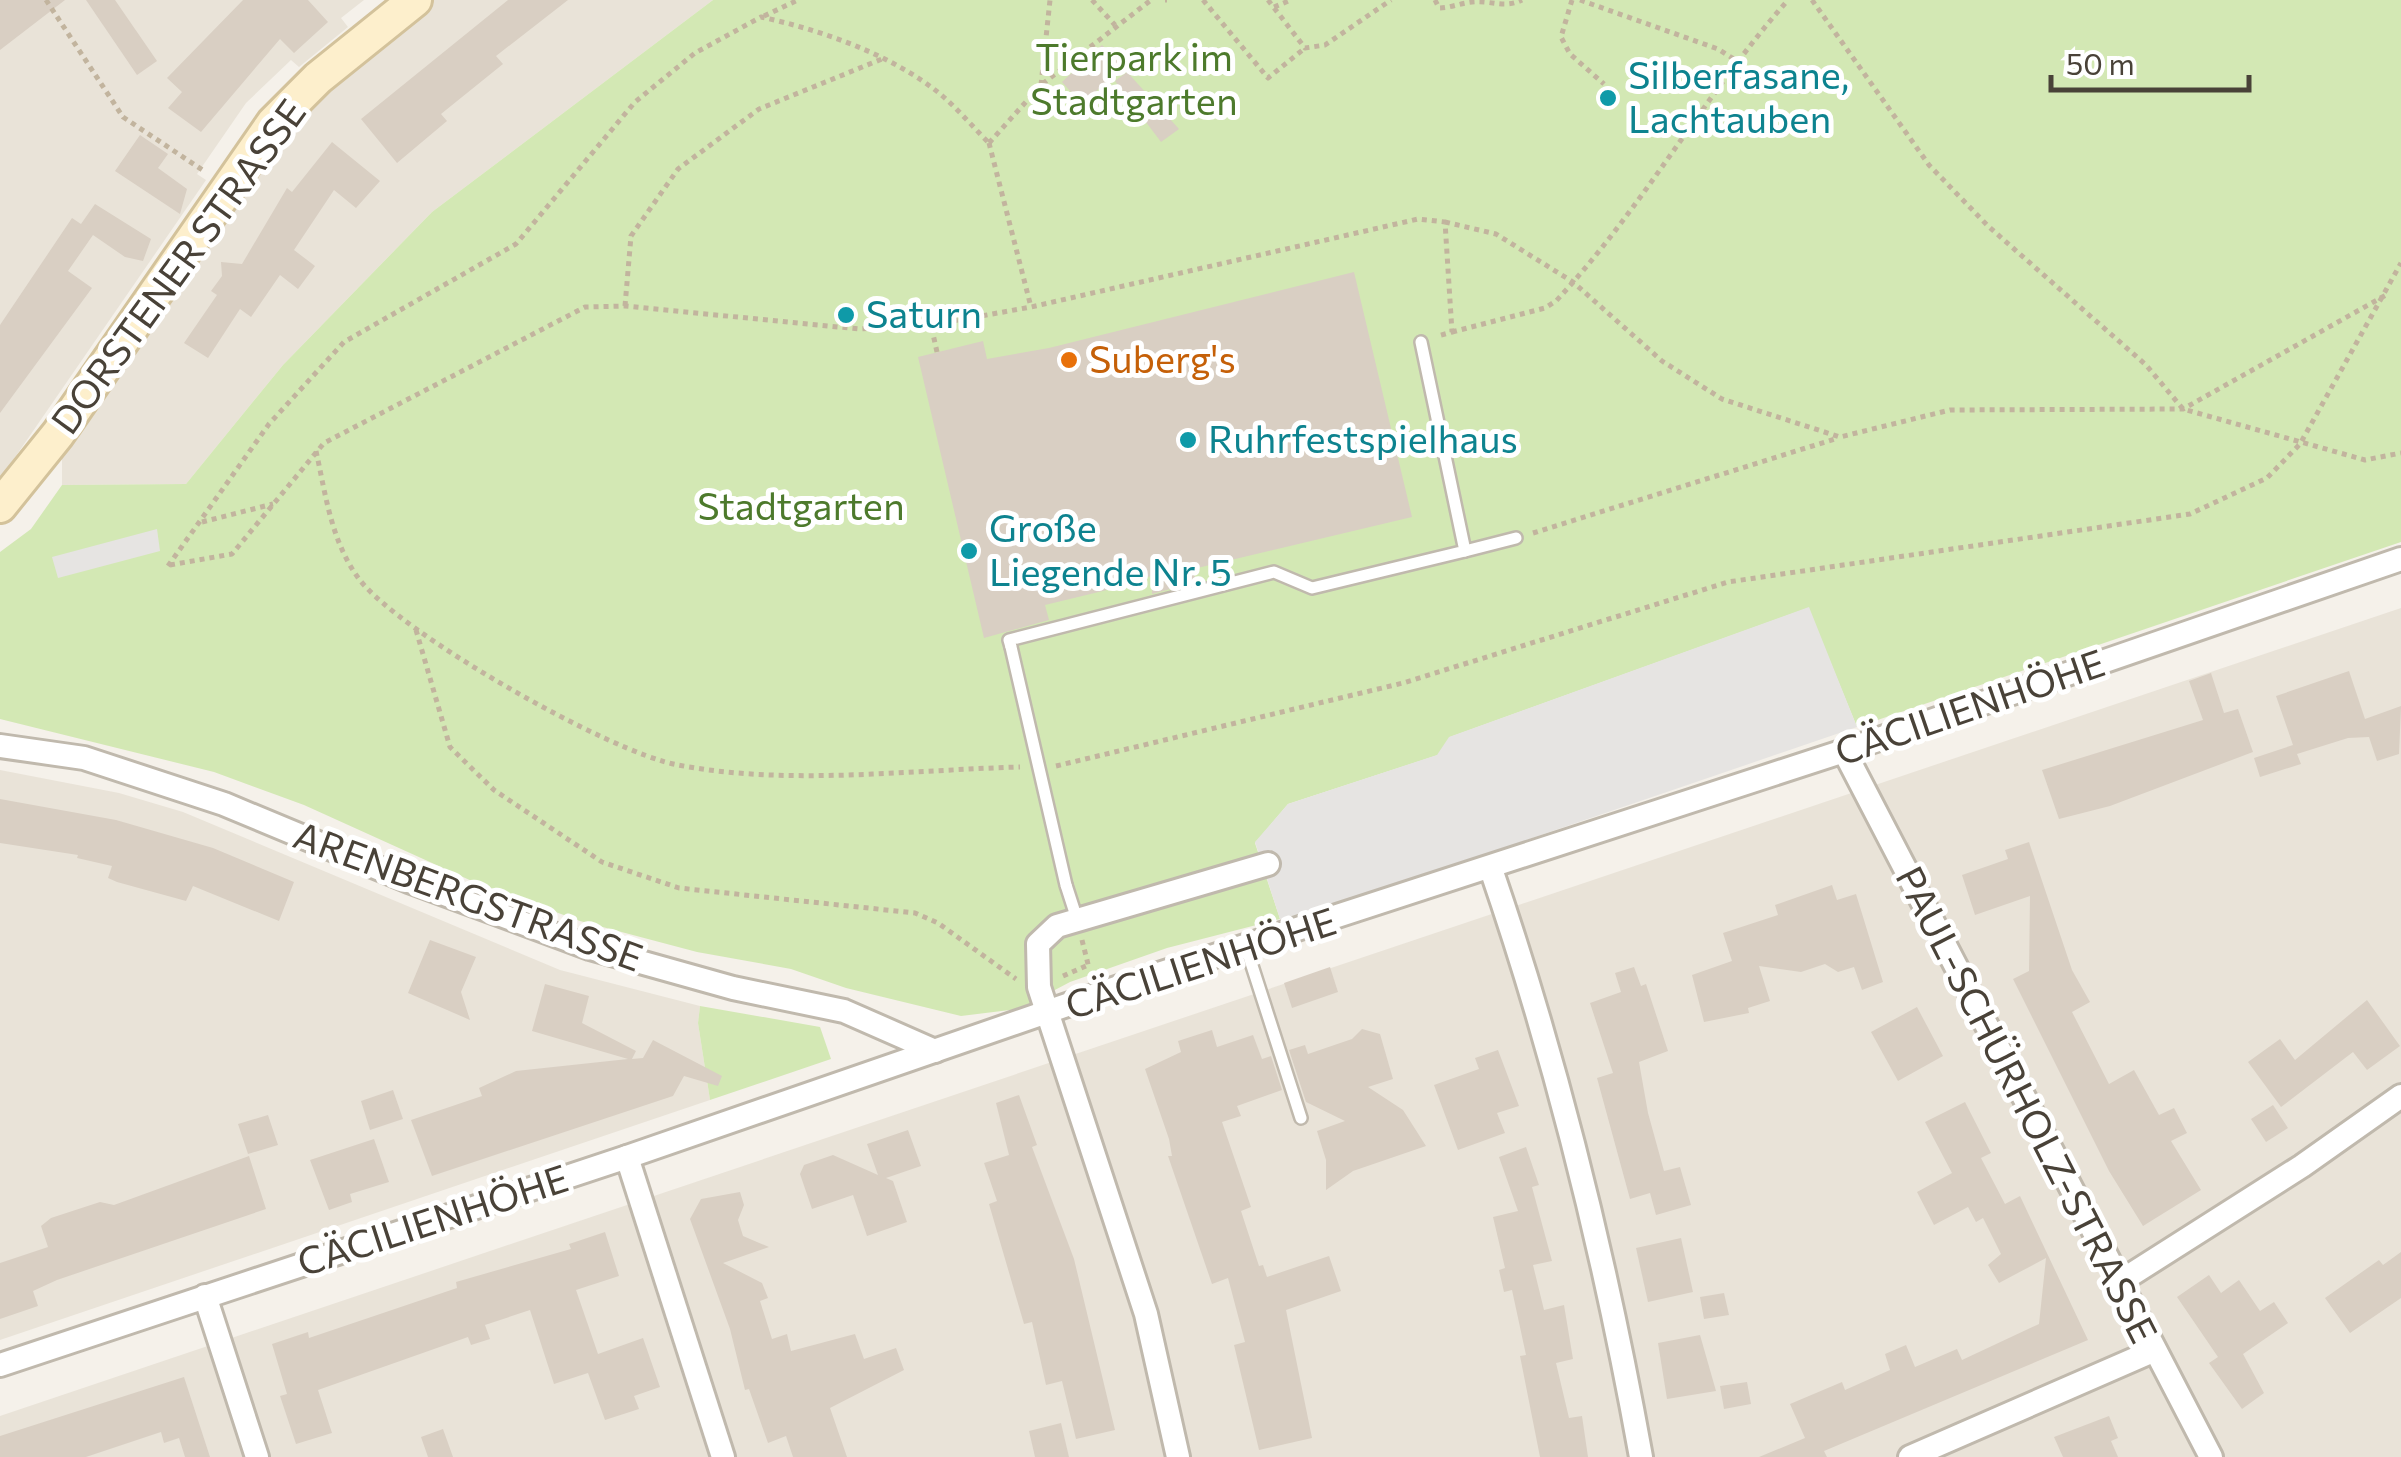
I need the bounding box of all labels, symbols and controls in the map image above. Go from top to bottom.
scale bar [2051,30,2248,92]
park label: Tierpark im Stadtgarten [1030,32,1238,123]
text: 50 m [2066,44,2135,81]
place label: Silberfasane, Lachtauben [1628,50,1849,141]
marker: Silberfasane, Lachtauben [1597,87,1619,109]
street label: DORSTENER STRASSE [40,89,314,442]
place label: Saturn [866,289,982,336]
marker: Saturn [835,304,857,326]
place label: Suberg's [1089,334,1236,381]
marker: Suberg's [1058,349,1080,371]
place label: Ruhrfestspielhaus [1208,414,1518,461]
marker: Ruhrfestspielhaus [1177,429,1199,451]
park label: Stadtgarten [697,481,905,528]
place label: Große Liegende Nr. 5 [989,503,1232,594]
marker: Große Liegende Nr. 5 [958,540,980,562]
street label: CÄCILIENHÖHE [1828,638,2110,774]
street label: ARENBERGSTRASSE [288,810,650,980]
street label: PAUL-SCHÜRHOLZ-STRASSE [1887,858,2169,1350]
street label: CÄCILIENHÖHE [1059,896,1342,1028]
street label: CÄCILIENHÖHE [291,1153,574,1285]

